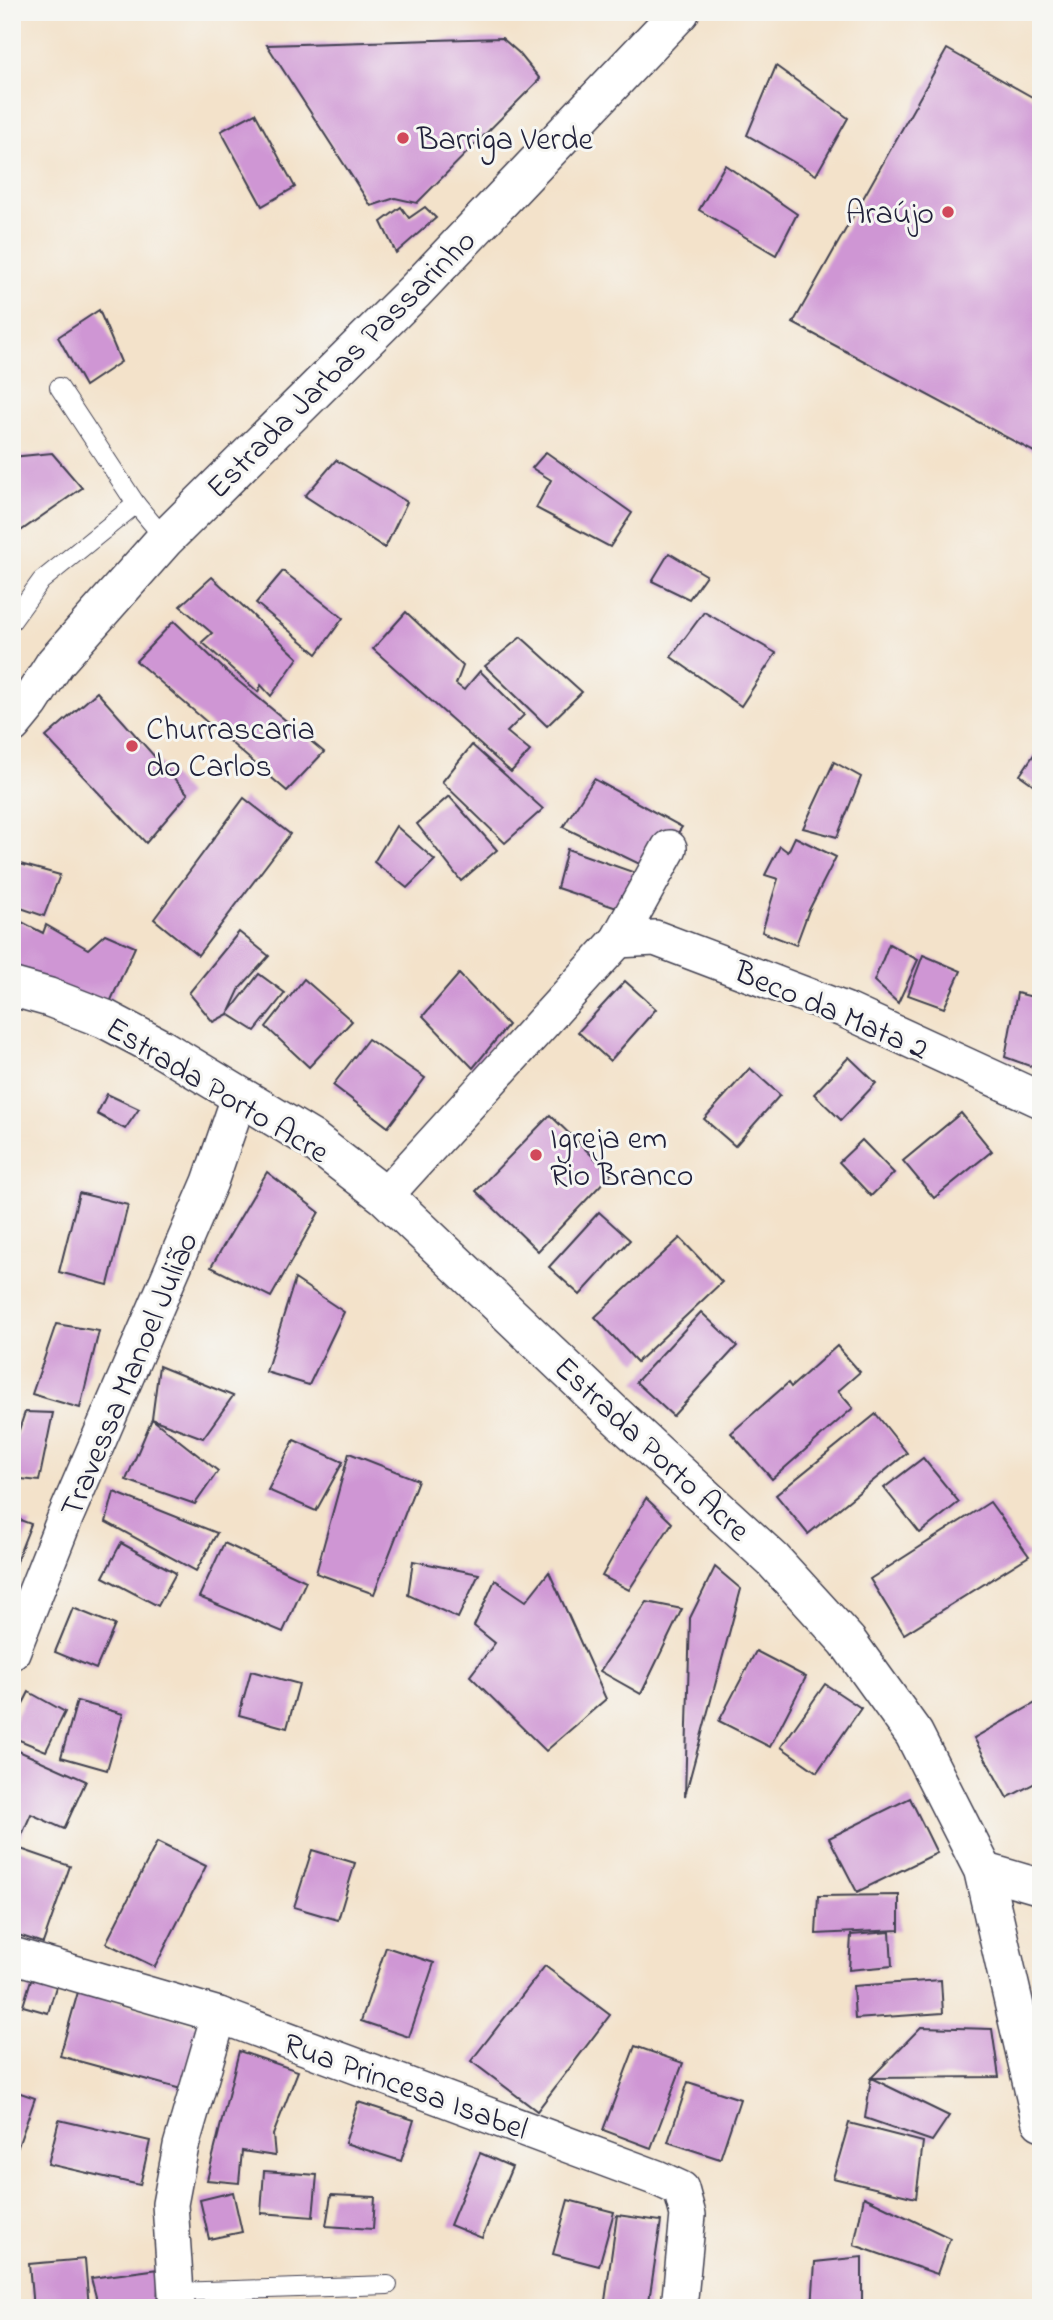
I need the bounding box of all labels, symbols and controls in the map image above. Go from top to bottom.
place label: Barriga Verde [416,118,593,165]
marker: Barriga Verde [395,130,411,146]
place label: Araújo [846,192,934,239]
marker: Araújo [940,204,956,220]
street label: Estrada Jarbas Passarinho [197,220,488,511]
place label: Churrascaria do Carlos [146,708,315,792]
marker: Churrascaria do Carlos [124,738,140,754]
street label: Beco da Mata 2 [725,950,935,1074]
street label: Estrada Porto Acre [95,1007,338,1178]
place label: Igreja em Rio Branco [550,1117,693,1201]
marker: Igreja em Rio Branco [528,1147,544,1163]
street label: Travessa Manoel Julião [50,1225,213,1525]
street label: Estrada Porto Acre [542,1347,760,1555]
street label: Rua Princesa Isabel [276,2022,534,2154]

